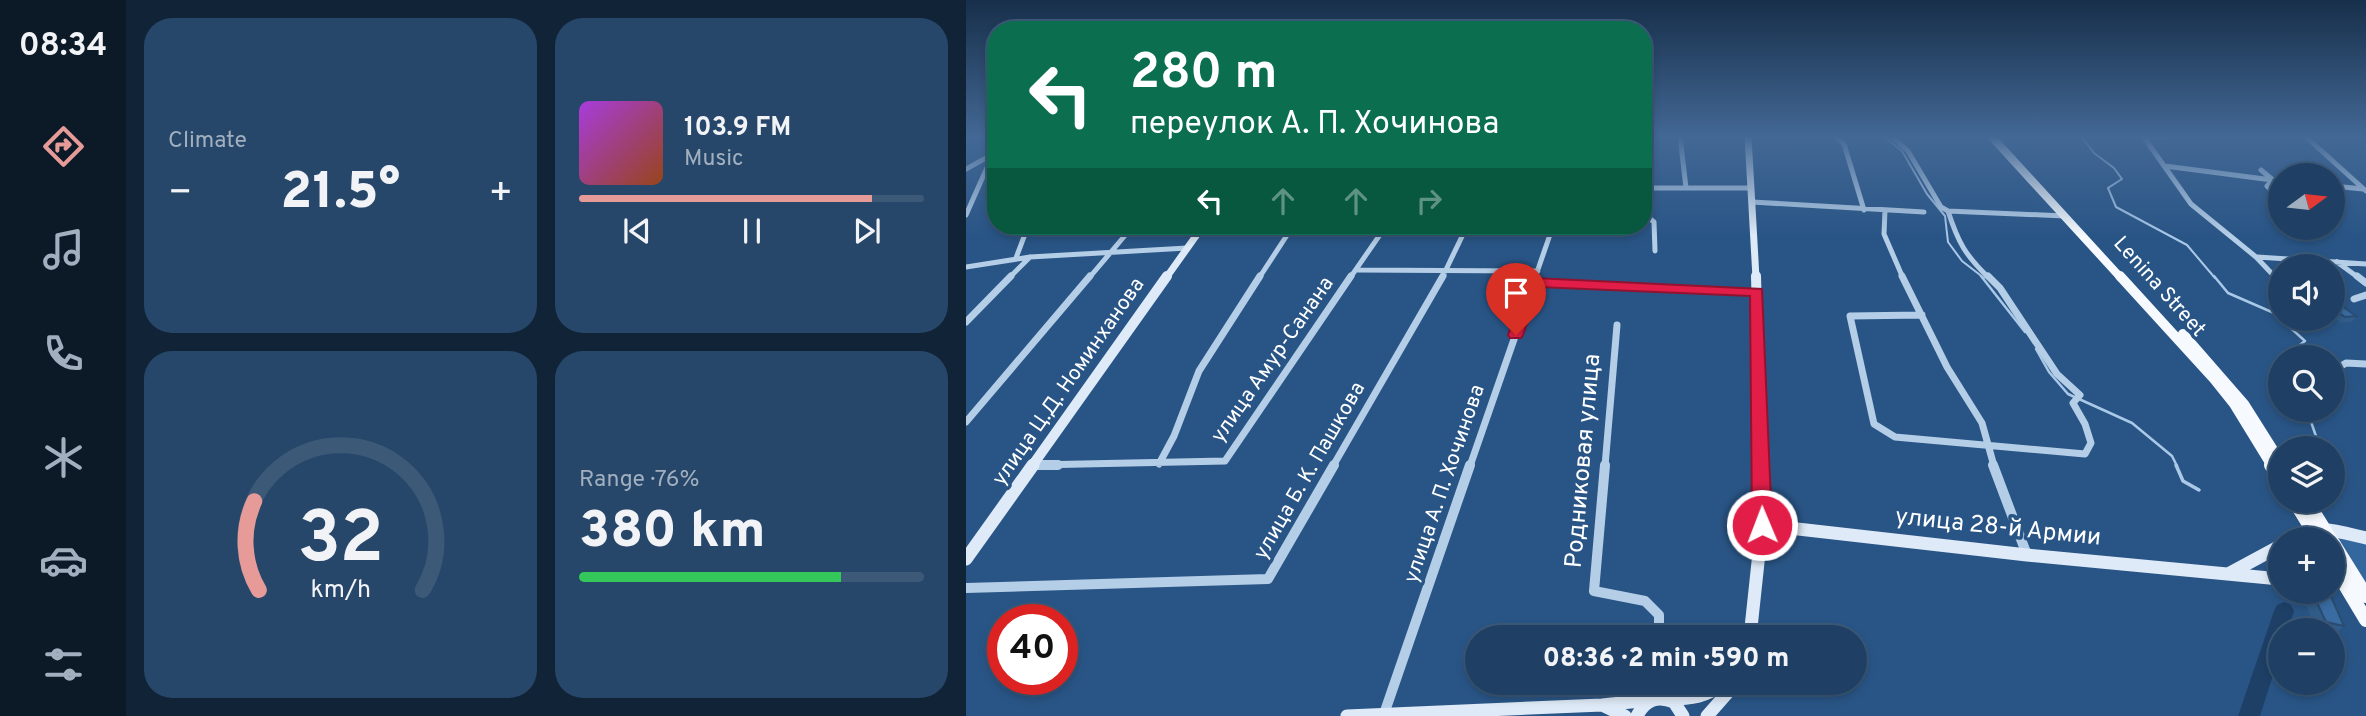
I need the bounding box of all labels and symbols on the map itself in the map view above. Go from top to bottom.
north arrow [2268,163,2345,240]
street label: Lenina Street [2107,231,2211,343]
pin [1486,263,1546,335]
street label: улица Амур-Санана [1205,272,1341,448]
street label: улица Ц.Д. Номинханова [987,273,1151,491]
street label: Родниковая улица [1560,353,1608,569]
street label: улица Б. К. Пашкова [1248,377,1372,565]
street label: улица А. П. Хочинова [1398,381,1492,587]
position arrow [1725,488,1799,562]
street label: улица 28-й Армии [1893,502,2103,554]
speed limit sign: 40 [987,604,1078,695]

